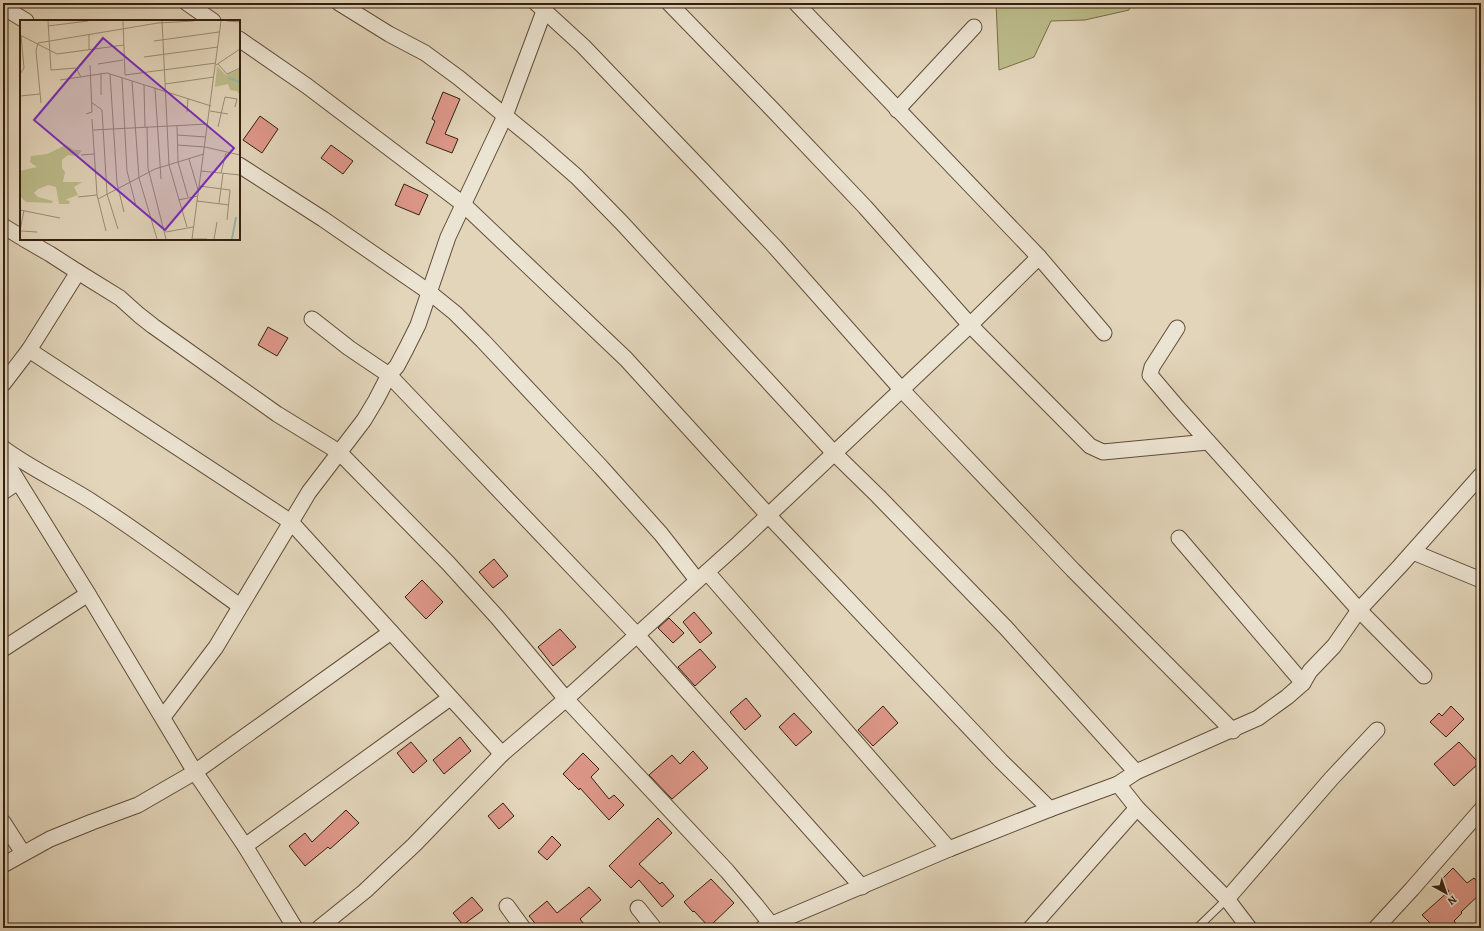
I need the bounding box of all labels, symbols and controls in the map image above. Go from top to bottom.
inset map [20,20,240,240]
north arrow [1426,873,1466,913]
text: N [1444,892,1460,909]

